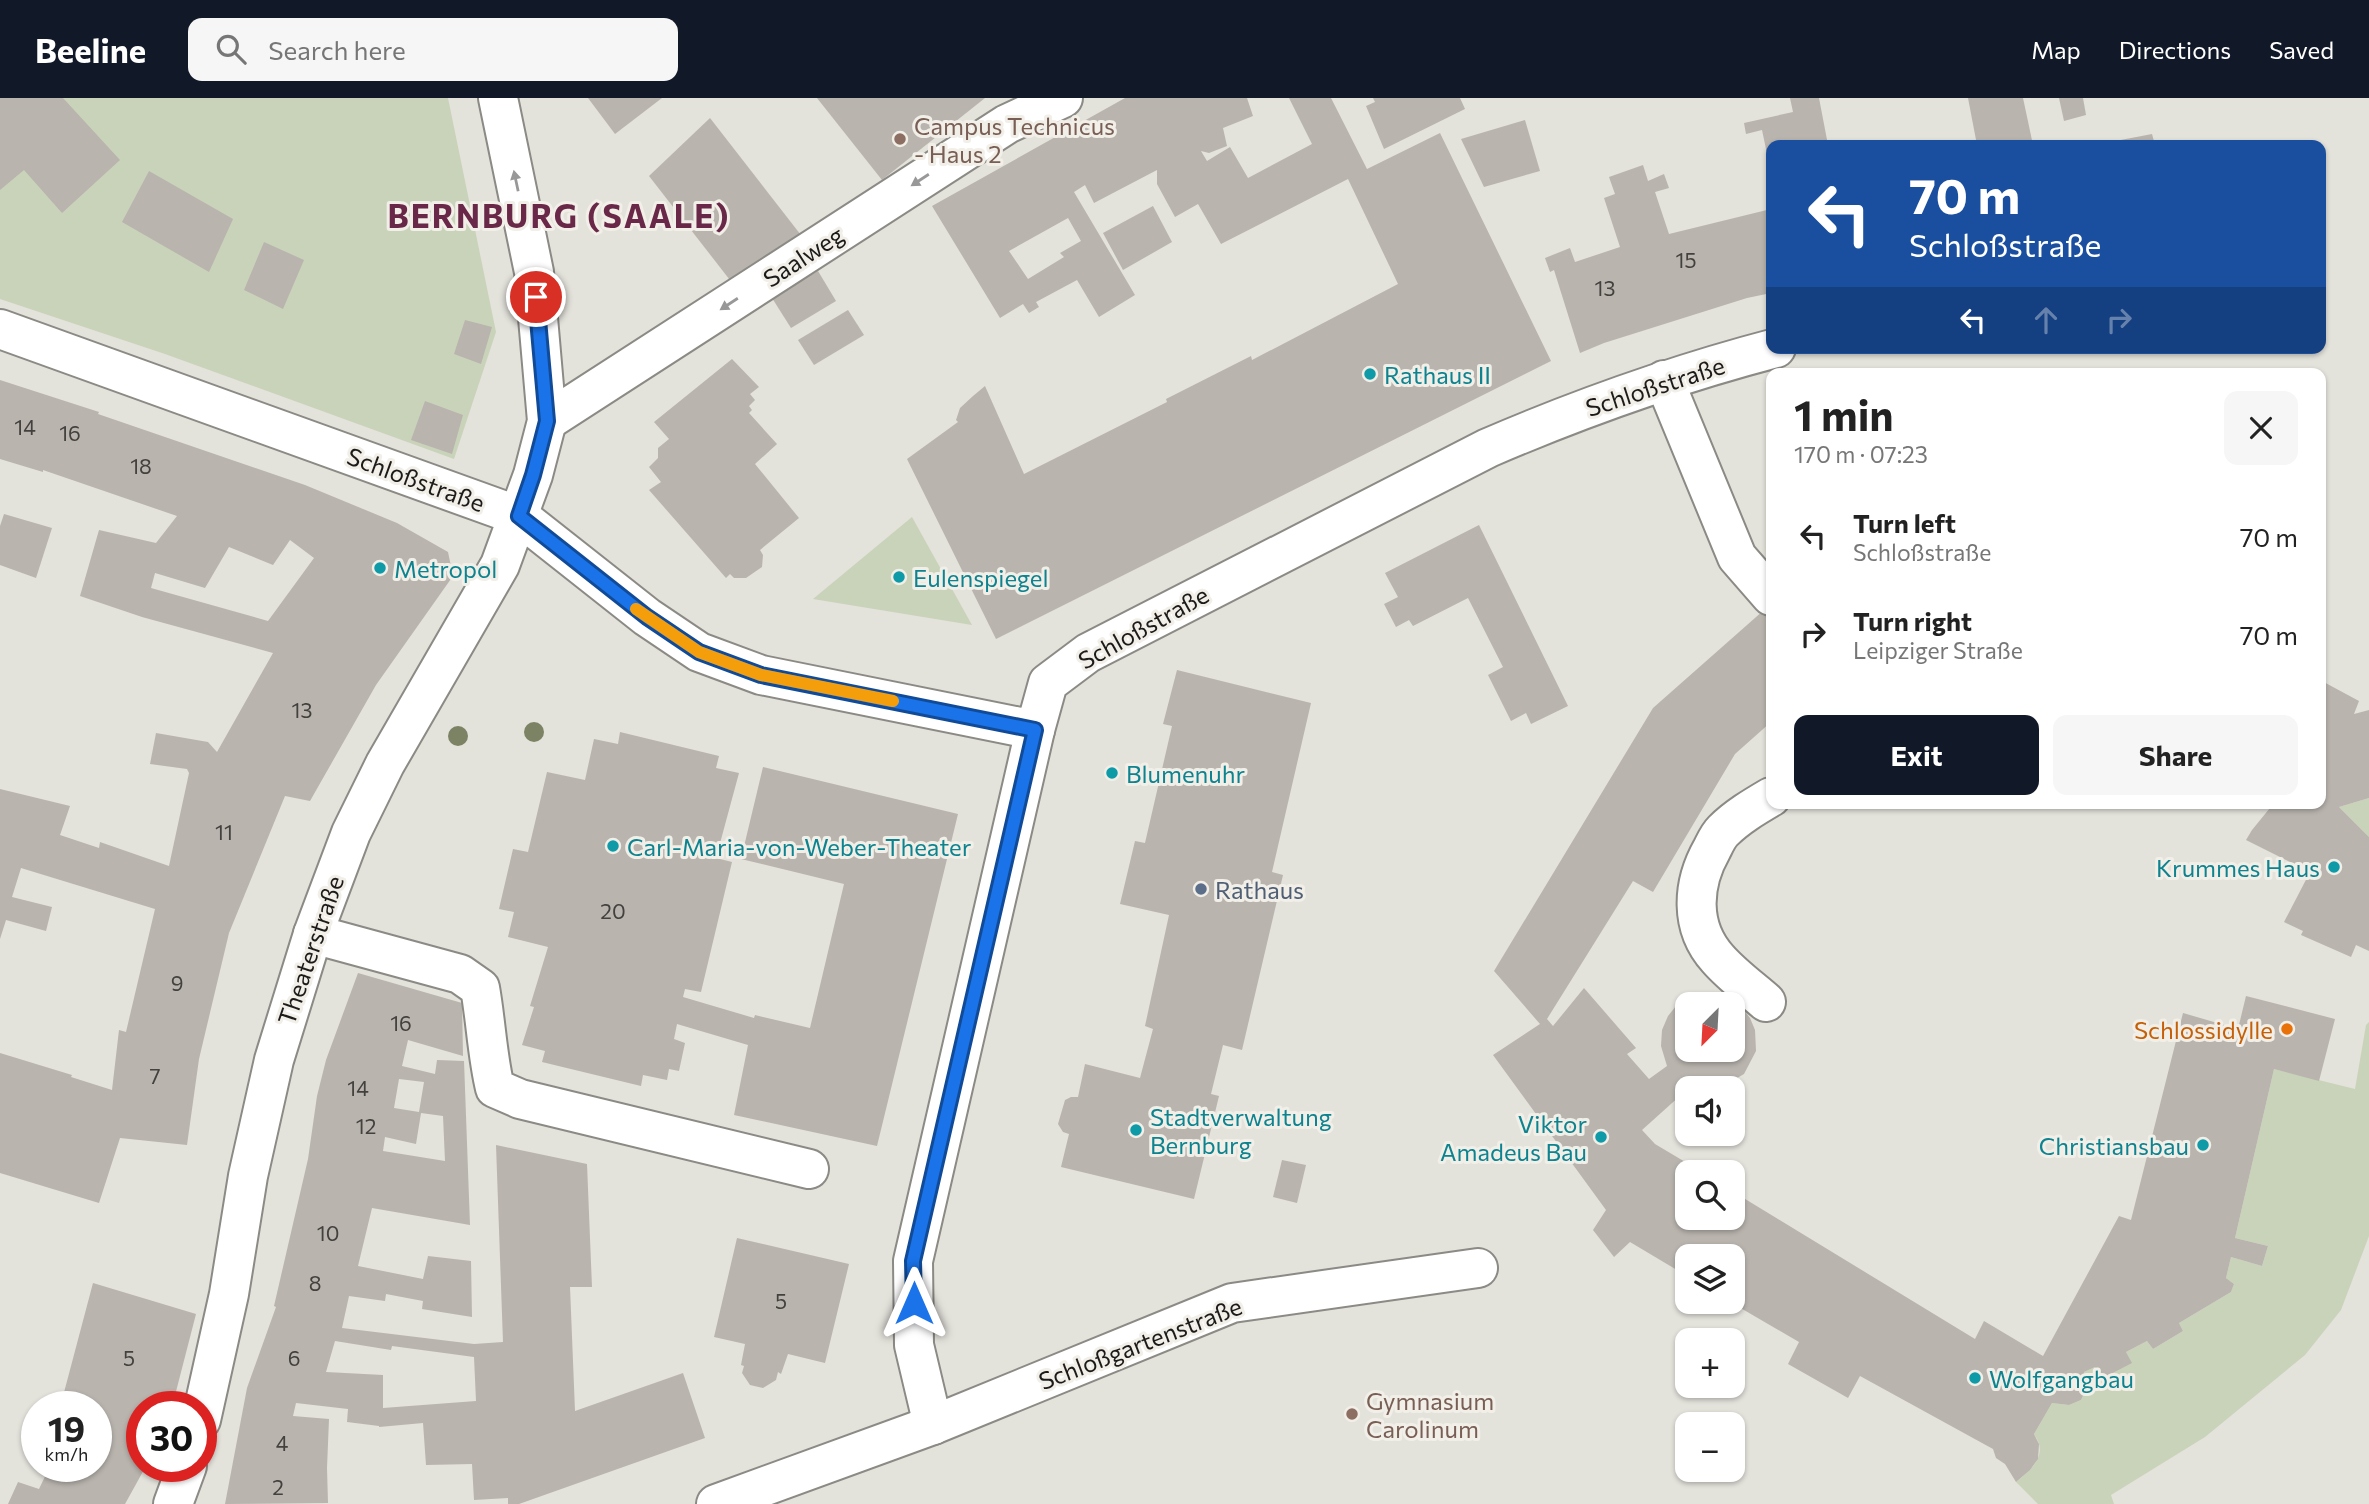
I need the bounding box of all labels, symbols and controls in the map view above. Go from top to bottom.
search box [188,18,678,81]
text: Beeline [35,29,146,70]
icon: search [212,30,250,68]
text: Search here [268,34,406,65]
text: Map [2031,35,2081,64]
text: Directions [2119,35,2231,64]
text: Saved [2269,35,2334,64]
place label: Campus Technicus - Haus 2 [914,111,1115,168]
marker: Campus Technicus - Haus 2 [892,131,908,147]
text: 70 m [1909,164,2020,224]
icon: left [1794,168,1885,259]
one-way arrow [510,170,521,192]
one-way arrow [910,174,929,187]
district label: BERNBURG (SAALE) [388,195,730,235]
street label: Saalweg [757,219,849,293]
text: Schloßstraße [1909,224,2101,264]
house number: 15 [1675,247,1697,272]
pin [506,267,566,327]
house number: 13 [1595,275,1615,300]
icon: arrive [517,278,555,316]
one-way arrow [719,297,738,310]
icon: left [1954,301,1992,339]
icon: ahead [2027,301,2065,339]
icon: right [2100,301,2138,339]
street label: Schloßstraße [1582,350,1728,422]
place label: Rathaus II [1384,360,1491,389]
marker: Rathaus II [1362,366,1378,382]
text: 1 min [1794,388,1894,440]
button: close [2224,391,2298,465]
house number: 14 [14,414,36,439]
house number: 16 [59,420,81,445]
text: 170 m · 07:23 [1794,440,1928,468]
street label: Schloßstraße [343,441,489,517]
house number: 18 [130,453,152,478]
text: Turn left [1853,507,1956,538]
icon: left [1794,517,1832,555]
text: 70 m [2240,521,2298,552]
text: Schloßstraße [1853,538,1991,566]
place label: Metropol [394,554,497,583]
marker: Metropol [372,560,388,576]
place label: Eulenspiegel [913,563,1049,592]
marker: Eulenspiegel [891,569,907,585]
street label: Schloßstraße [1073,579,1213,675]
text: Turn right [1853,605,1972,636]
icon: right [1794,615,1832,653]
text: 70 m [2240,619,2298,650]
text: Leipziger Straße [1853,636,2023,664]
house number: 13 [292,697,312,722]
button: Exit [1794,715,2039,795]
button: Share [2053,715,2298,795]
place label: Blumenuhr [1126,759,1246,788]
marker: Blumenuhr [1104,765,1120,781]
house number: 11 [215,819,233,844]
place label: Carl-Maria-von-Weber-Theater [627,832,972,861]
marker: Carl-Maria-von-Weber-Theater [605,838,621,854]
place label: Krummes Haus [2156,853,2320,882]
marker: Krummes Haus [2326,859,2342,875]
street label: Theaterstraße [271,872,349,1028]
place label: Rathaus [1215,875,1304,904]
marker: Rathaus [1193,881,1209,897]
house number: 20 [600,898,626,923]
house number: 9 [171,970,183,995]
north arrow [1675,992,1745,1062]
map controls [1675,992,1745,1482]
house number: 16 [390,1010,412,1035]
place label: Schlossidylle [2134,1015,2273,1044]
marker: Schlossidylle [2279,1021,2295,1037]
house number: 7 [149,1063,161,1088]
house number: 14 [347,1075,369,1100]
button: sound [1675,1076,1745,1146]
place label: Stadtverwaltung Bernburg [1150,1102,1332,1159]
place label: Viktor Amadeus Bau [1440,1109,1587,1166]
house number: 12 [356,1113,376,1138]
marker: Stadtverwaltung Bernburg [1128,1122,1144,1138]
marker: Viktor Amadeus Bau [1593,1129,1609,1145]
place label: Christiansbau [2039,1131,2189,1160]
marker: Christiansbau [2195,1137,2211,1153]
button: search [1675,1160,1745,1230]
house number: 10 [317,1220,339,1245]
button: layers [1675,1244,1745,1314]
position arrow [877,1266,951,1340]
house number: 8 [309,1270,321,1295]
house number: 5 [775,1288,787,1313]
street label: Schloßgartenstraße [1034,1291,1246,1395]
button: + [1675,1328,1745,1398]
house number: 5 [123,1345,135,1370]
house number: 6 [288,1345,300,1370]
place label: Wolfgangbau [1989,1364,2134,1393]
marker: Wolfgangbau [1967,1370,1983,1386]
place label: Gymnasium Carolinum [1366,1386,1494,1443]
speed limit sign: 30 [126,1391,217,1482]
text: 19 [48,1406,85,1449]
marker: Gymnasium Carolinum [1344,1406,1360,1422]
button: − [1675,1412,1745,1482]
house number: 4 [276,1430,289,1455]
text: km/h [45,1443,88,1465]
house number: 2 [272,1474,284,1499]

